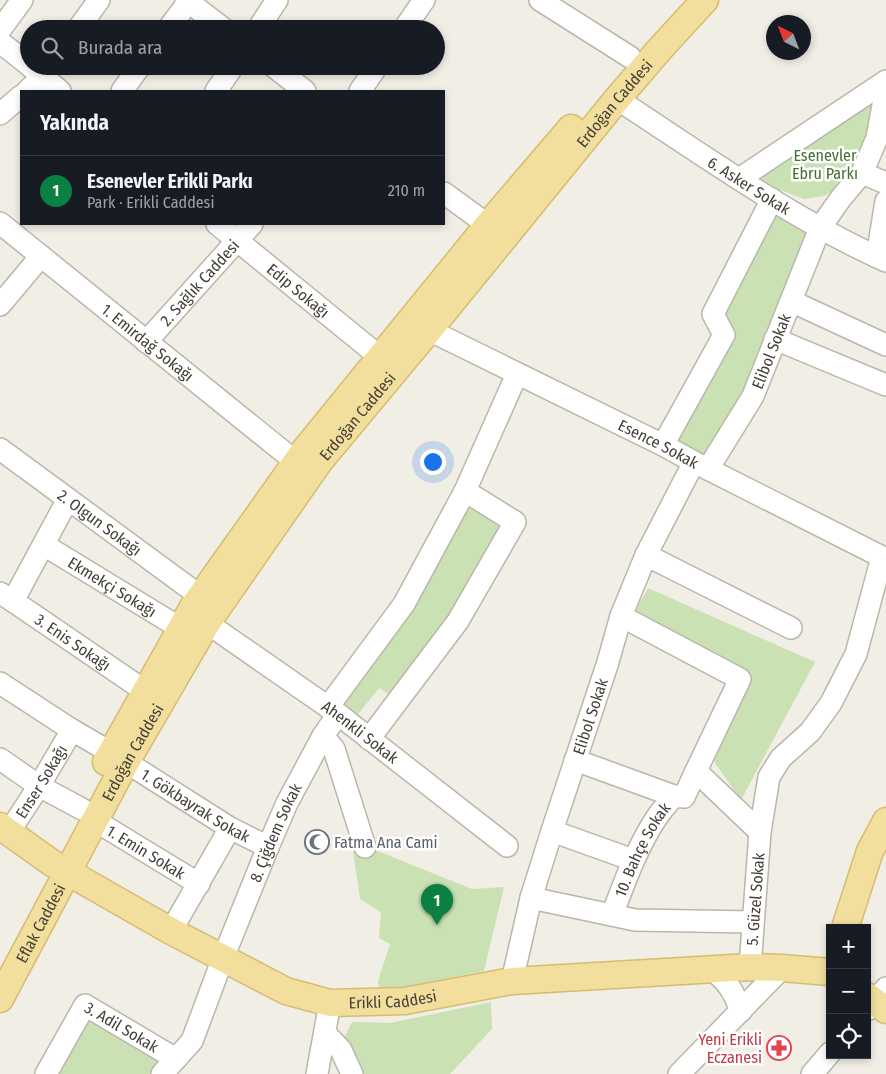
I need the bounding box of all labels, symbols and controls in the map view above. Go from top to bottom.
north arrow [766,15,811,60]
search box [20,20,445,75]
icon: search [38,34,66,62]
text: Burada ara [78,36,162,59]
street label: Erdoğan Caddesi [573,56,657,151]
text: Yakında [40,110,109,136]
park label: Esenevler Ebru Parkı [792,146,858,183]
street label: 6. Asker Sokak [704,153,794,219]
text: Esenevler Erikli Parkı [87,170,253,193]
text: 1 [53,181,59,200]
text: 210 m [388,181,425,200]
text: Park · Erikli Caddesi [87,193,215,212]
street label: 2. Sağlık Caddesi [156,236,243,330]
street label: Edip Sokağı [263,260,333,322]
street label: 1. Emirdağ Sokağı [98,300,197,386]
street label: Elibol Sokak [748,310,795,392]
street label: Erdoğan Caddesi [315,369,400,464]
street label: Esence Sokak [615,415,702,473]
your location [420,449,446,475]
street label: 2. Olgun Sokağı [54,486,145,560]
street label: Ekmekçi Sokağı [64,553,160,621]
street label: 3. Enis Sokağı [31,610,114,675]
street label: Elibol Sokak [569,675,612,757]
street label: Ahenkli Sokak [318,697,403,768]
street label: Erdoğan Caddesi [98,701,168,804]
street label: Enser Sokağı [12,741,71,822]
street label: 1. Gökbayrak Sokak [137,765,253,847]
street label: 8. Çiğdem Sokak [246,780,306,885]
street label: 10. Bahçe Sokak [611,798,675,900]
street label: 1. Emin Sokak [103,821,189,884]
mosque icon: Fatma Ana Cami [304,829,330,855]
place label: Fatma Ana Cami [334,833,438,852]
street label: 5. Güzel Sokak [743,852,768,946]
street label: Eflak Caddesi [12,881,70,966]
pin: 1 [421,884,453,925]
map controls [826,924,871,1059]
button: + [826,924,871,969]
button: − [826,969,871,1014]
street label: Erikli Caddesi [348,986,438,1012]
street label: 3. Adil Sokak [81,998,162,1057]
button: locate [826,1014,871,1059]
place label: Yeni Erikli Eczanesi [698,1030,762,1067]
pharmacy icon: Yeni Erikli Eczanesi [766,1035,792,1061]

